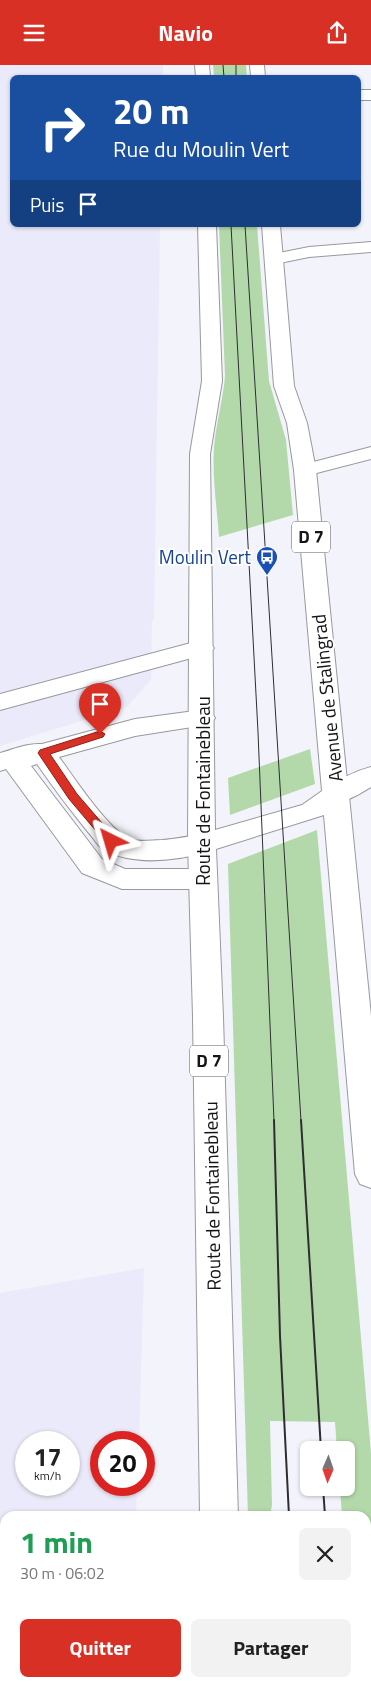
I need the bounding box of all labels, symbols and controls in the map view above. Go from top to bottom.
text: Navio [158,16,213,50]
icon: menu [20,19,48,47]
icon: share [323,19,351,47]
text: 20 m [113,84,189,138]
icon: right [30,95,95,160]
text: Rue du Moulin Vert [113,132,289,166]
text: Puis [30,190,64,219]
icon: arrive [74,190,102,218]
road number: D 7 [292,522,330,553]
place label: Moulin Vert [159,542,251,571]
bus stop icon: Moulin Vert [255,545,279,576]
street label: Avenue de Stalingrad [303,613,350,783]
pin [79,683,121,734]
icon: arrive [86,690,114,718]
street label: Route de Fontainebleau [188,696,217,886]
position arrow [84,814,136,866]
road number: D 7 [190,1045,228,1076]
street label: Route de Fontainebleau [195,1101,228,1291]
speed limit sign: 20 [90,1431,155,1496]
text: 17 [33,1438,62,1476]
north arrow [300,1441,355,1496]
map controls [300,1441,355,1496]
text: km/h [34,1466,61,1485]
text: 1 min [20,1519,93,1565]
button: close [299,1528,351,1580]
text: 30 m · 06:02 [20,1561,105,1585]
button: Quitter [20,1619,181,1677]
button: Partager [191,1619,351,1677]

